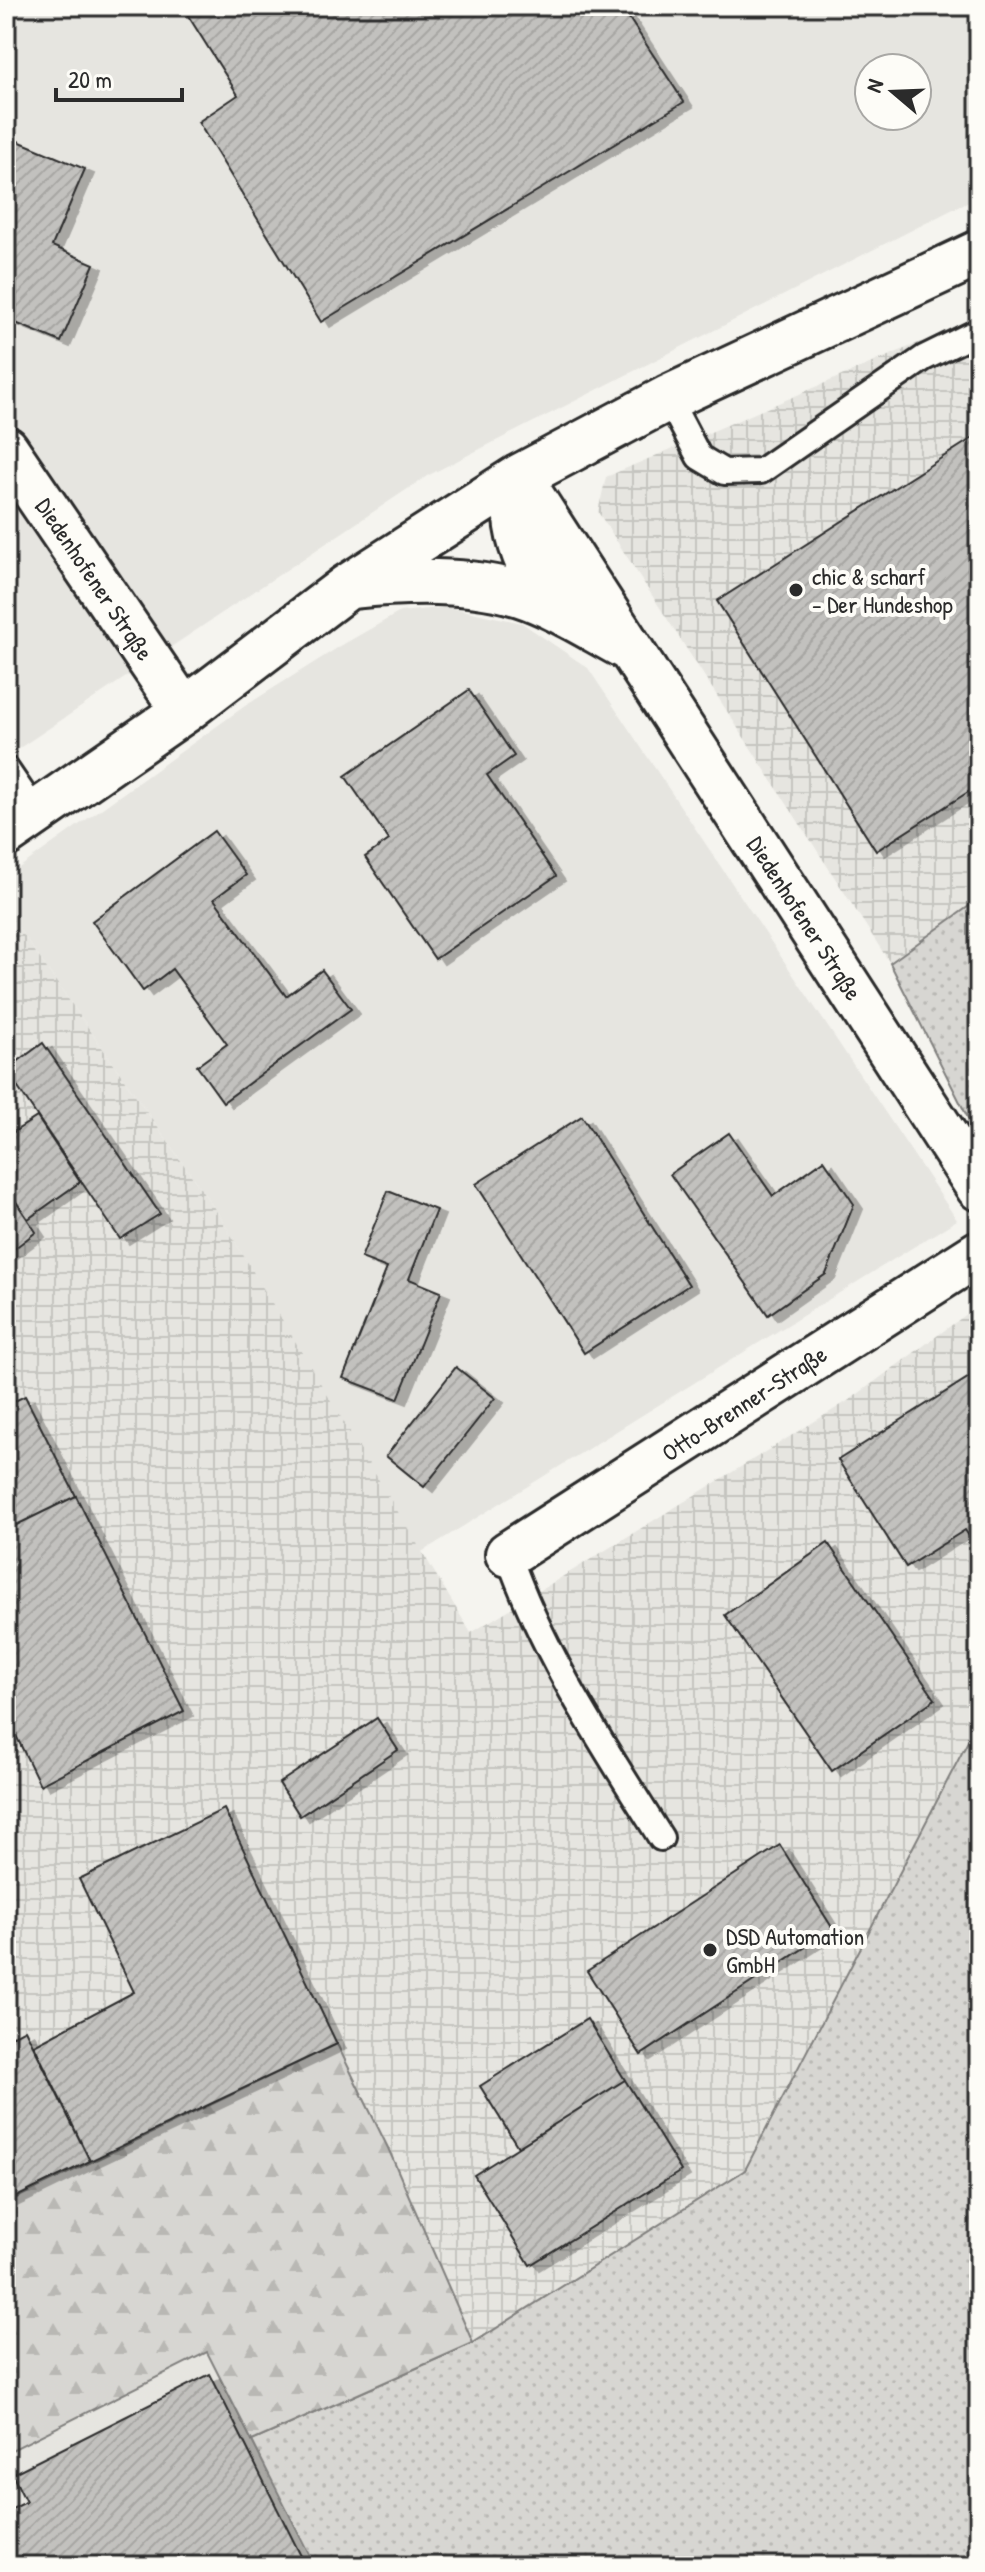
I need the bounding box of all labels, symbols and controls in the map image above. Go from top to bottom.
scale bar [56,52,182,102]
north arrow [853,52,933,132]
text: 20 m [68,63,112,95]
text: N [858,75,890,96]
street label: Diedenhofener Straße [29,492,161,667]
place label: chic & scharf - Der Hundeshop [812,560,953,620]
marker: chic & scharf - Der Hundeshop [787,581,805,599]
street label: Diedenhofener Straße [740,830,870,1006]
street label: Otto-Brenner-Straße [655,1337,833,1468]
place label: DSD Automation GmbH [726,1920,864,1980]
marker: DSD Automation GmbH [701,1941,719,1959]

